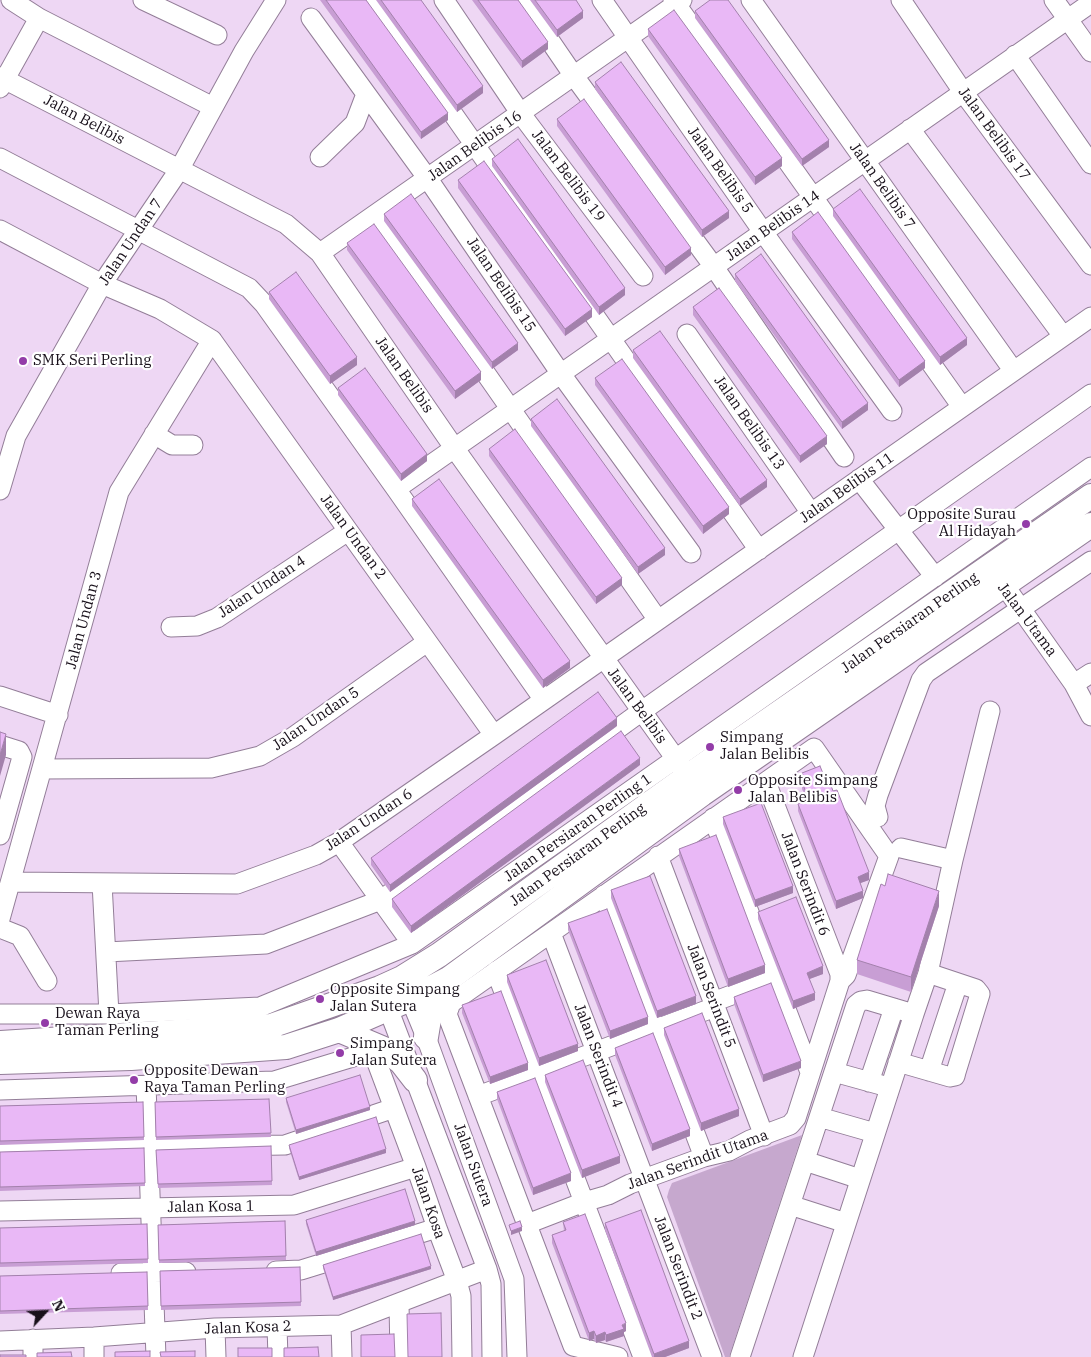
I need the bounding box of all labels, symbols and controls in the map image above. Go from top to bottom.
street label: Jalan Belibis 17 [954,84,1034,184]
street label: Jalan Belibis [40,91,128,149]
street label: Jalan Belibis 16 [425,107,525,185]
street label: Jalan Belibis 5 [684,123,756,217]
street label: Jalan Belibis 19 [528,126,608,226]
street label: Jalan Belibis 7 [846,139,918,233]
street label: Jalan Belibis 14 [723,187,823,265]
street label: Jalan Undan 7 [95,195,167,289]
street label: Jalan Belibis 15 [463,234,539,336]
street label: Jalan Belibis [371,333,437,417]
place label: SMK Seri Perling [33,352,151,370]
marker: SMK Seri Perling [17,355,29,367]
street label: Jalan Belibis 13 [710,373,788,473]
street label: Jalan Belibis 11 [797,449,897,527]
street label: Jalan Undan 2 [316,491,390,583]
place label: Opposite Surau Al Hidayah [907,506,1016,541]
marker: Opposite Surau Al Hidayah [1020,518,1032,530]
street label: Jalan Undan 4 [215,552,309,622]
street label: Jalan Undan 3 [62,569,106,671]
street label: Jalan Persiaran Perling [838,569,982,677]
street label: Jalan Utama [993,580,1061,660]
street label: Jalan Belibis [604,665,670,747]
street label: Jalan Undan 5 [269,683,363,755]
place label: Simpang Jalan Belibis [720,729,809,764]
marker: Simpang Jalan Belibis [704,741,716,753]
street label: Jalan Persiaran Perling 1 [501,770,655,886]
place label: Opposite Simpang Jalan Belibis [748,772,878,807]
marker: Opposite Simpang Jalan Belibis [732,784,744,796]
street label: Jalan Undan 6 [322,785,416,855]
street label: Jalan Persiaran Perling [507,800,649,910]
street label: Jalan Serindit 6 [777,829,833,939]
street label: Jalan Serindit 5 [683,941,739,1051]
place label: Opposite Simpang Jalan Sutera [330,981,460,1016]
marker: Opposite Simpang Jalan Sutera [314,993,326,1005]
street label: Jalan Serindit 4 [570,1001,626,1111]
place label: Dewan Raya Taman Perling [55,1005,159,1040]
marker: Dewan Raya Taman Perling [39,1017,51,1029]
place label: Simpang Jalan Sutera [350,1035,437,1070]
marker: Simpang Jalan Sutera [334,1047,346,1059]
place label: Opposite Dewan Raya Taman Perling [144,1062,285,1097]
marker: Opposite Dewan Raya Taman Perling [128,1074,140,1086]
street label: Jalan Sutera [450,1121,496,1209]
street label: Jalan Serindit Utama [625,1126,771,1194]
street label: Jalan Kosa [407,1165,449,1241]
street label: Jalan Kosa 1 [167,1197,255,1217]
street label: Jalan Serindit 2 [650,1213,706,1323]
north arrow [20,1287,70,1337]
text: N [48,1297,69,1314]
street label: Jalan Kosa 2 [204,1317,292,1339]

